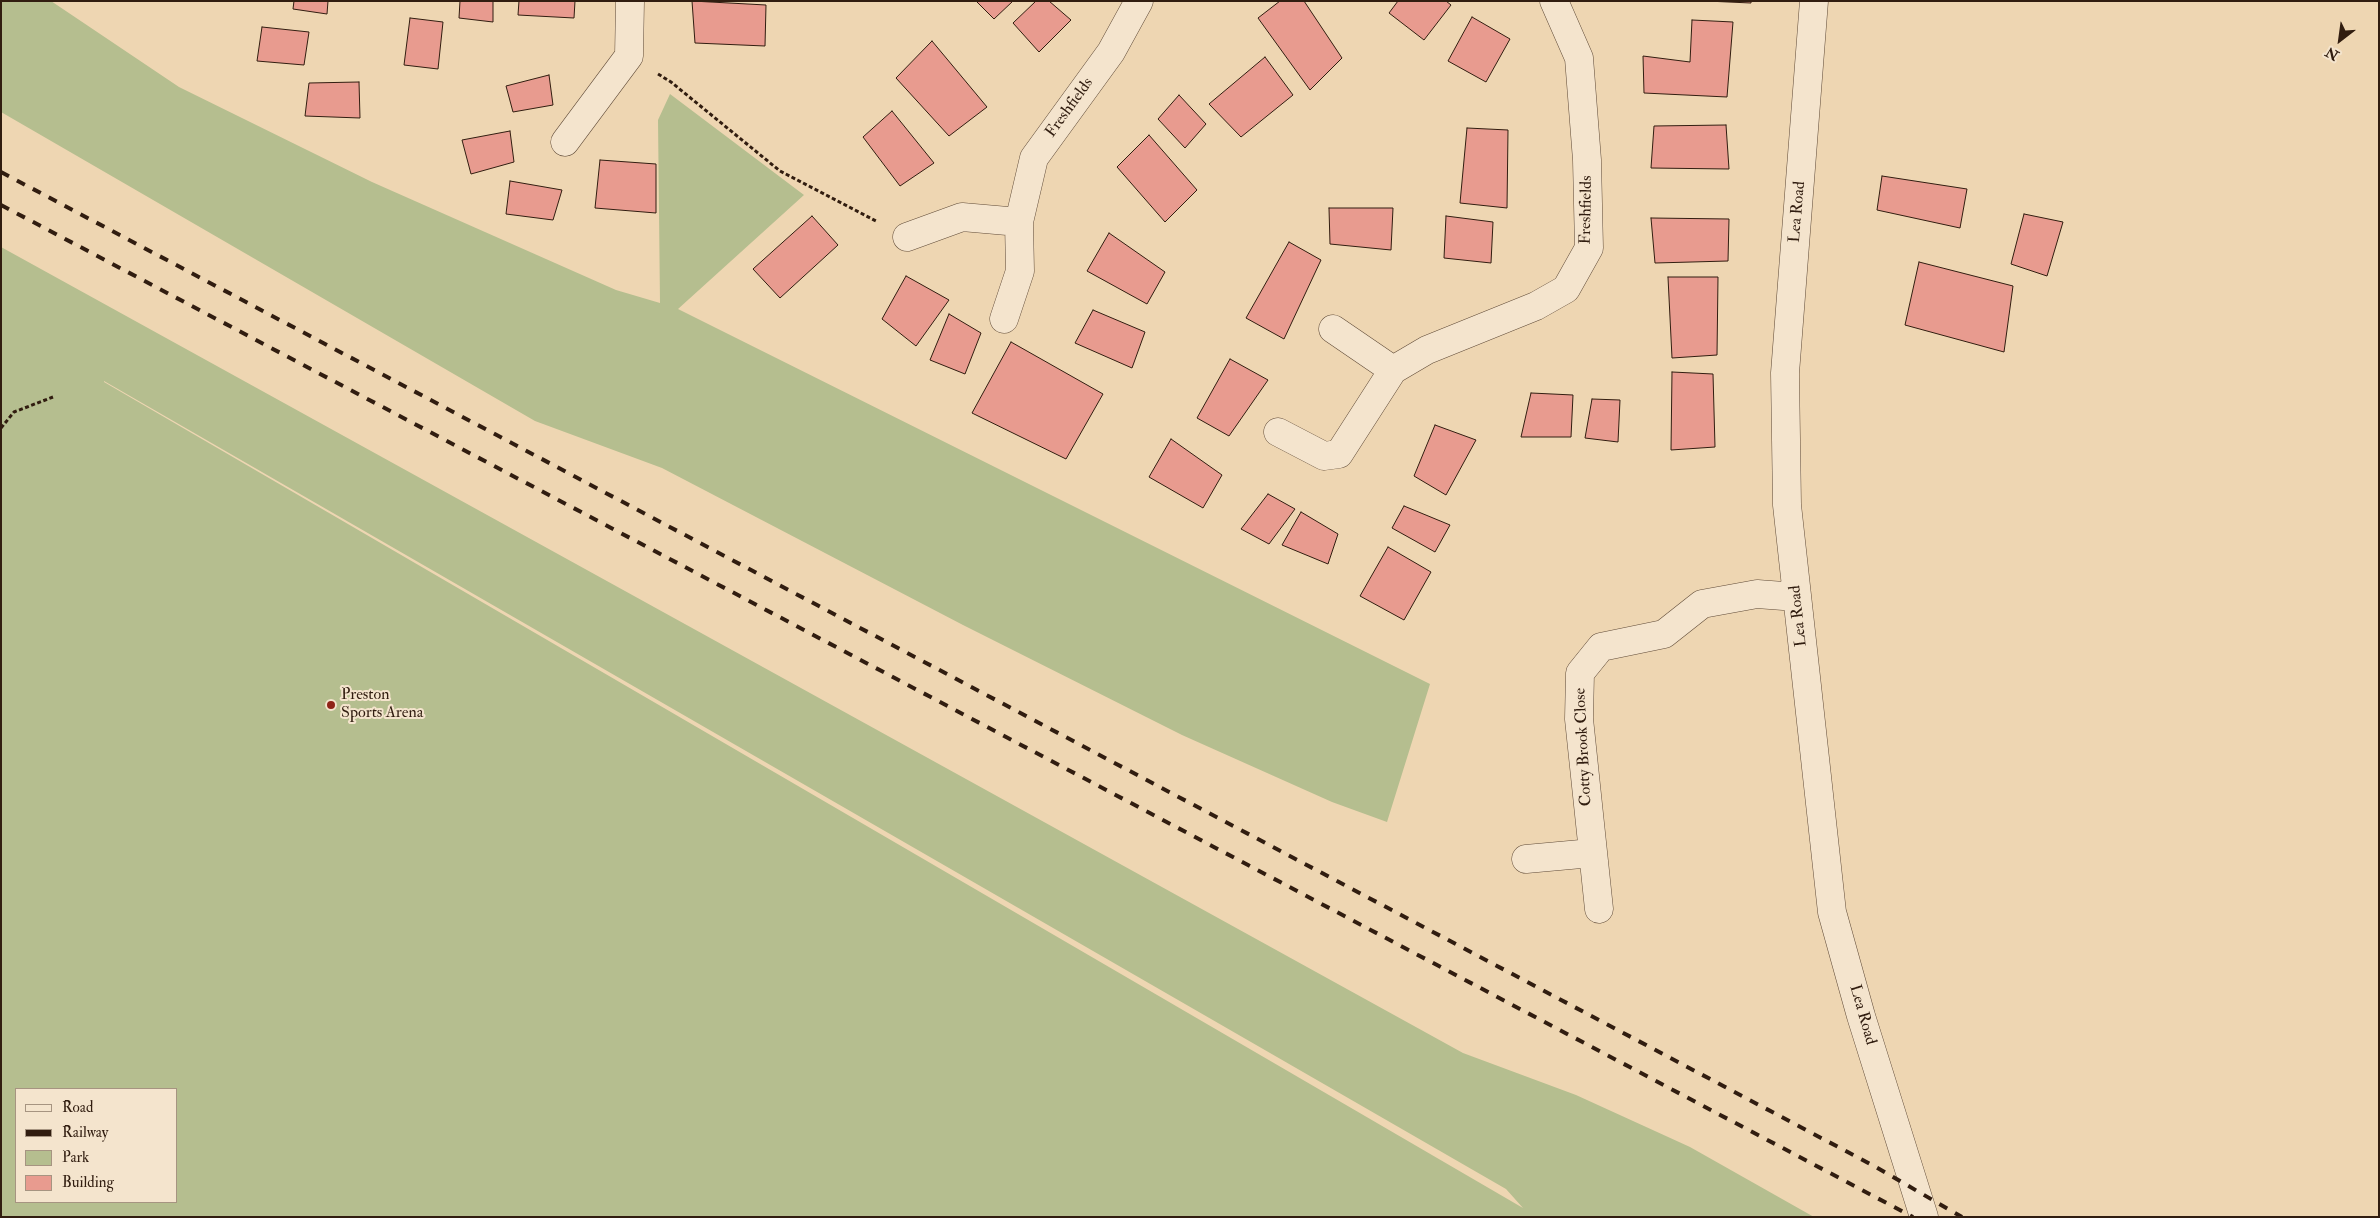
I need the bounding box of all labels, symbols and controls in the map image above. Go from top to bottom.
north arrow [2315,15,2365,65]
text: N [2323,43,2342,64]
street label: Freshfields [1042,74,1098,142]
street label: Freshfields [1577,175,1597,245]
street label: Lea Road [1786,180,1810,244]
street label: Lea Road [1786,584,1812,648]
place label: Preston Sports Arena [341,686,423,724]
street label: Cotty Brook Close [1571,687,1597,807]
marker: Preston Sports Arena [325,699,337,711]
street label: Lea Road [1844,983,1880,1047]
legend [15,1088,178,1203]
text: Road [62,1098,93,1117]
text: Railway [62,1123,108,1142]
text: Park [62,1148,89,1167]
text: Building [62,1173,114,1192]

